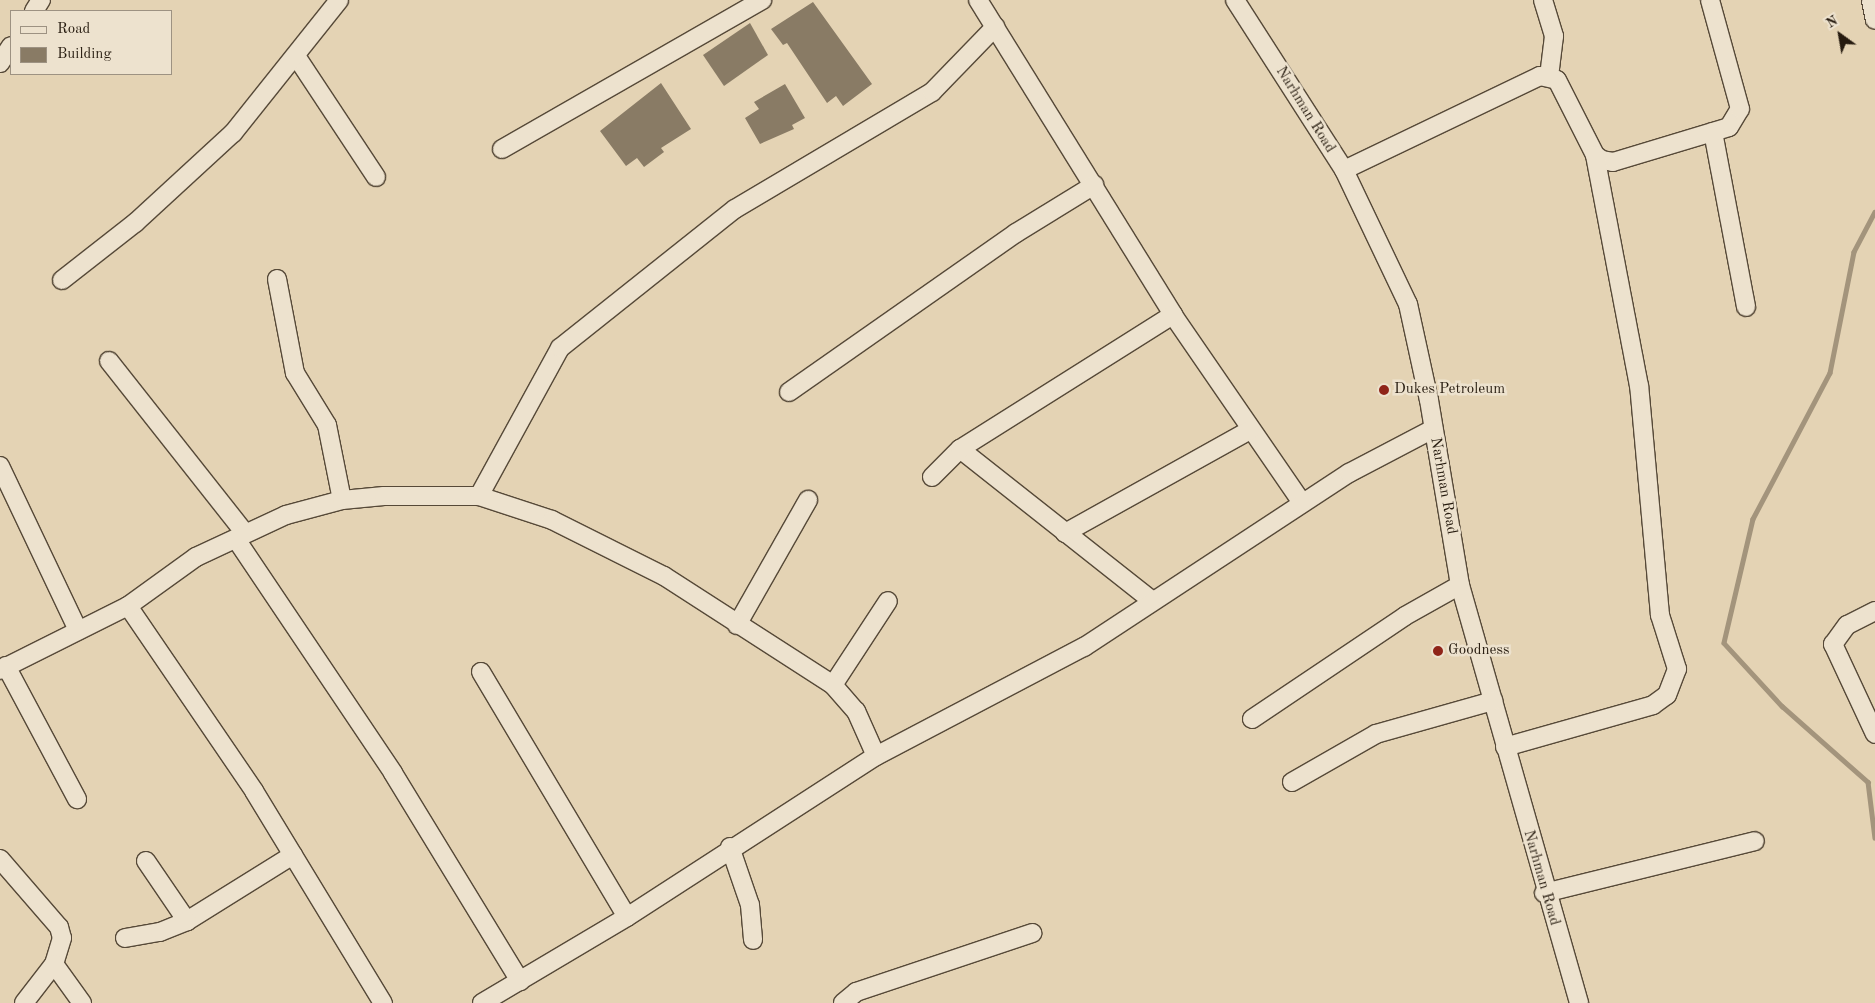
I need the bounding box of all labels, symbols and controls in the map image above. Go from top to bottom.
legend [10,10,172,75]
north arrow [1815,10,1865,60]
text: N [1824,14,1840,31]
text: Road [57,22,90,37]
text: Building [57,47,112,62]
street label: Narhman Road [1271,64,1339,156]
place label: Dukes Petroleum [1394,381,1505,399]
marker: Dukes Petroleum [1378,384,1390,396]
street label: Narhman Road [1426,436,1460,536]
place label: Goodness [1448,642,1510,660]
marker: Goodness [1432,645,1444,657]
street label: Narhman Road [1519,828,1563,928]

